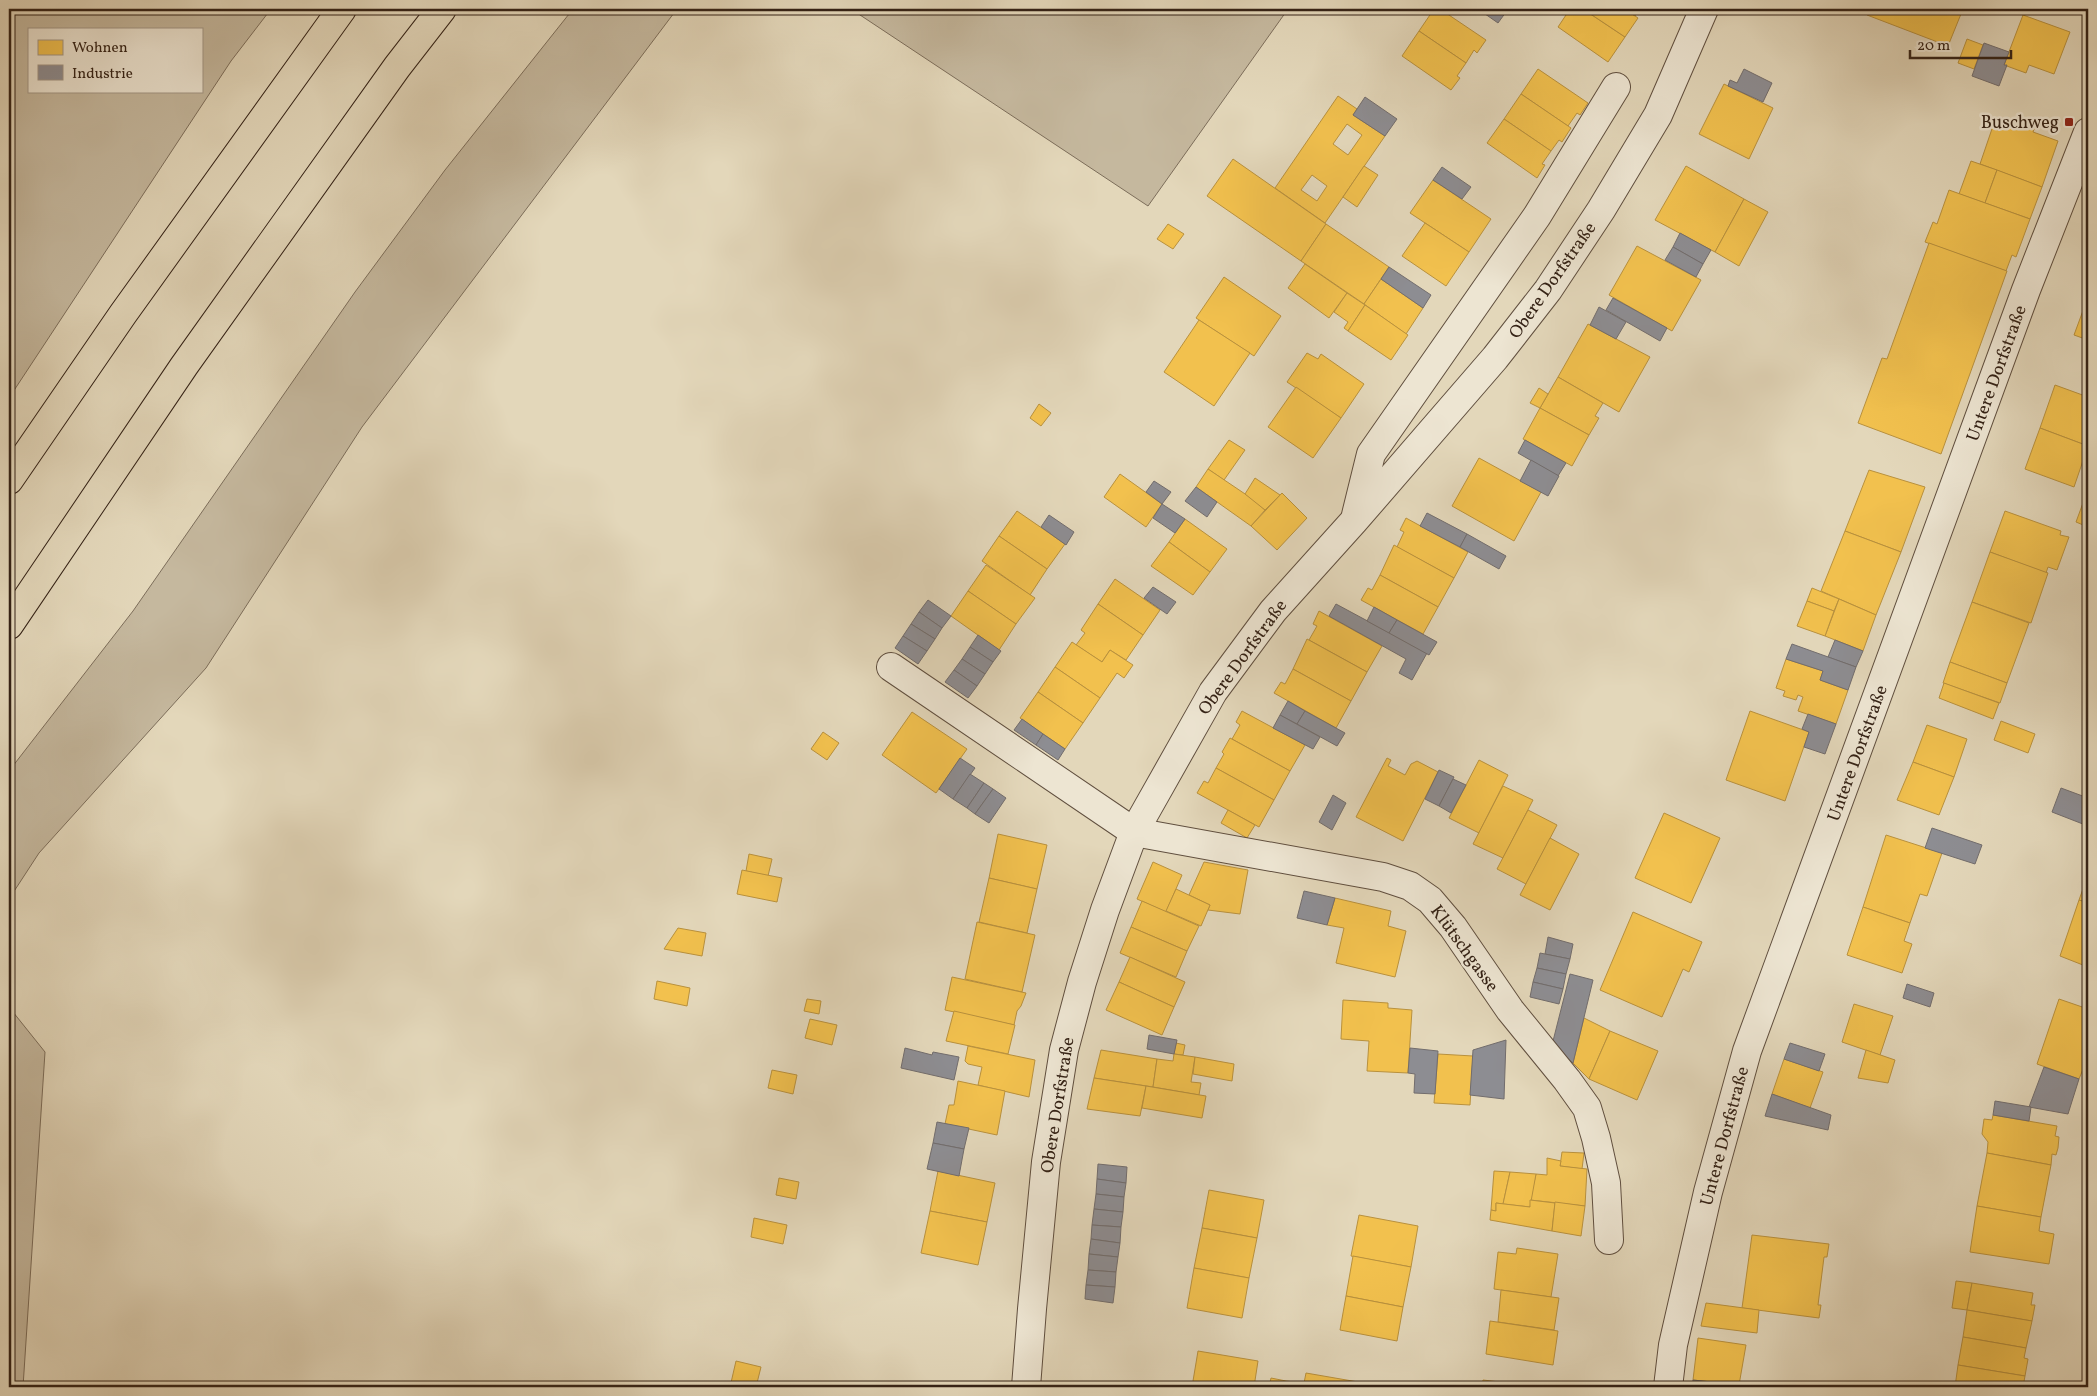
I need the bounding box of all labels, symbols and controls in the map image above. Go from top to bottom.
legend [28,28,202,92]
scale bar [1910,28,2011,60]
text: 20 m [1917,36,1950,57]
text: Wohnen [72,38,128,59]
text: Industrie [72,64,133,85]
place label: Buschweg [1981,111,2059,136]
marker: Buschweg [2063,116,2075,128]
street label: Obere Dorfstraße [1504,217,1603,344]
street label: Untere Dorfstraße [1961,302,2034,445]
street label: Obere Dorfstraße [1193,595,1294,721]
street label: Untere Dorfstraße [1822,682,1895,825]
street label: Klütschgasse [1424,900,1504,998]
street label: Obere Dorfstraße [1035,1035,1082,1175]
street label: Untere Dorfstraße [1695,1064,1756,1209]

